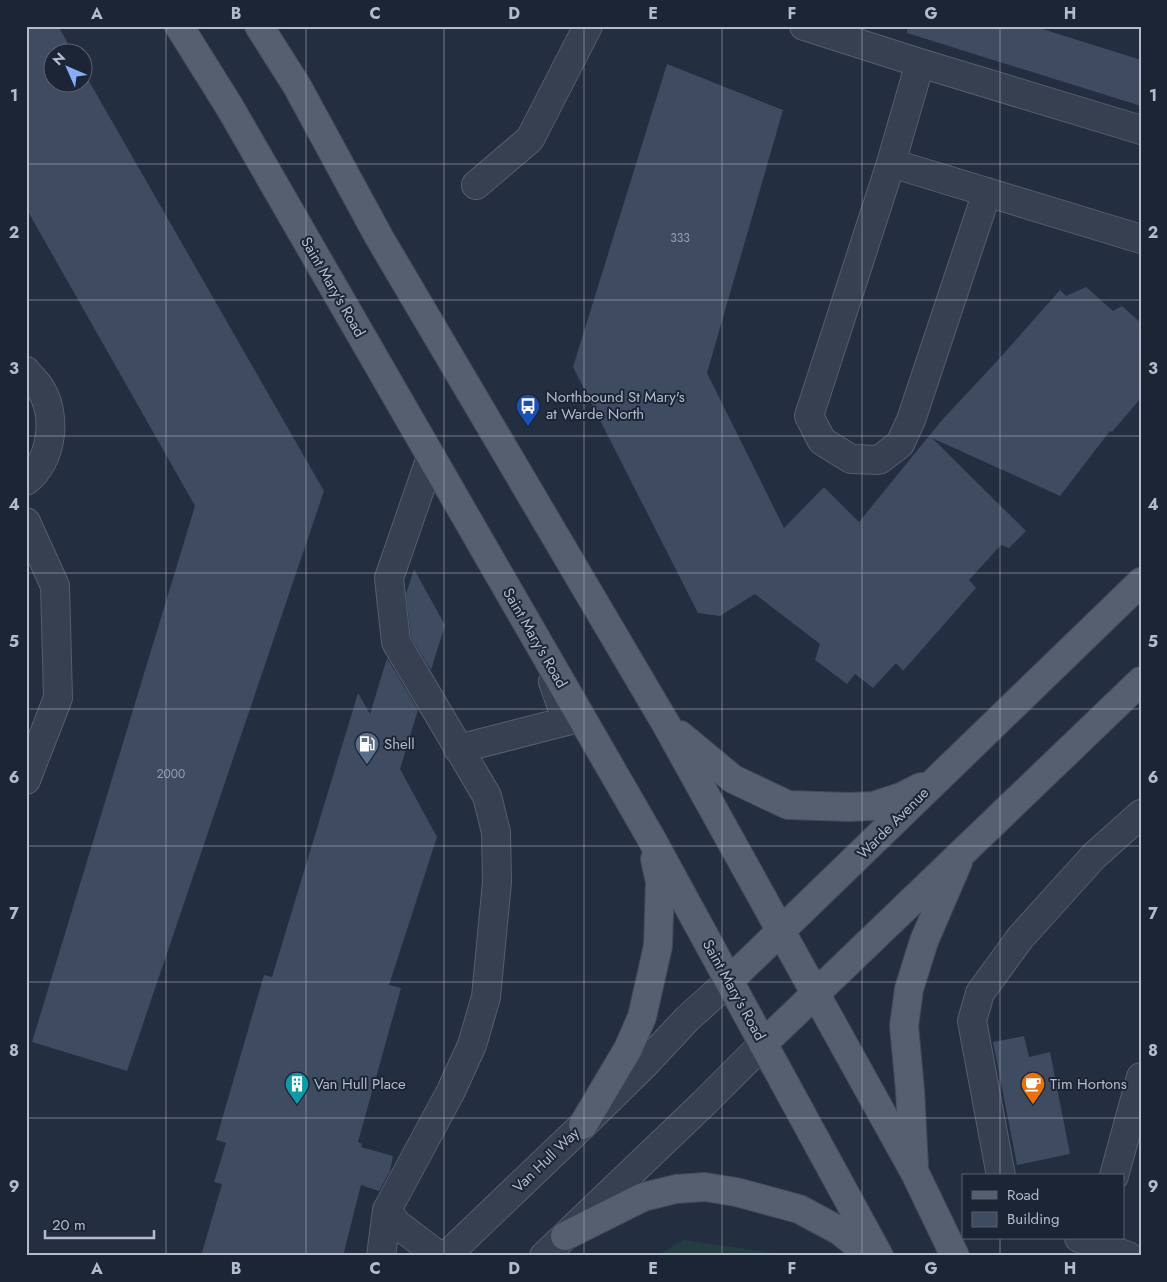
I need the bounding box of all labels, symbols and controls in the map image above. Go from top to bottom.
text: A [90,2,103,25]
text: B [231,2,241,25]
text: C [369,2,381,25]
text: D [508,2,520,25]
text: E [648,2,658,25]
text: F [788,2,796,25]
text: G [924,2,938,25]
text: H [1064,2,1076,25]
north arrow [42,42,92,92]
text: N [48,48,70,70]
text: 1 [10,84,18,107]
text: 1 [1149,84,1157,107]
text: 2 [9,221,19,244]
text: 2 [1148,221,1158,244]
house number: 333 [670,229,690,247]
street label: Saint Mary's Road [295,233,371,341]
text: 3 [9,357,19,380]
text: 3 [1148,357,1158,380]
place label: Northbound St Mary's at Warde North [546,386,685,425]
bus stop icon: Northbound St Mary's at Warde North [515,393,541,427]
text: 4 [8,493,20,516]
text: 4 [1147,493,1159,516]
street label: Saint Mary's Road [497,584,573,692]
text: 5 [9,630,19,653]
text: 5 [1148,630,1158,653]
fuel station icon: Shell [354,731,380,765]
place label: Shell [384,733,415,755]
house number: 2000 [157,765,185,783]
text: 6 [9,766,19,789]
text: 6 [1148,766,1158,789]
street label: Warde Avenue [852,782,934,864]
text: 7 [9,902,19,925]
text: 7 [1148,902,1158,925]
street label: Saint Mary's Road [697,935,771,1045]
text: 8 [9,1039,19,1062]
text: 8 [1148,1039,1158,1062]
building icon: Van Hull Place [284,1071,310,1105]
cafe icon: Tim Hortons [1020,1071,1046,1105]
place label: Van Hull Place [314,1073,406,1095]
place label: Tim Hortons [1050,1073,1127,1095]
street label: Van Hull Way [508,1122,585,1197]
legend [962,1174,1124,1240]
text: 9 [9,1175,19,1198]
text: 9 [1148,1175,1158,1198]
text: Road [1007,1184,1039,1206]
scale bar [45,1207,154,1239]
text: Building [1007,1208,1059,1230]
text: 20 m [52,1214,86,1236]
text: A [90,1257,103,1280]
text: B [231,1257,241,1280]
text: C [369,1257,381,1280]
text: D [508,1257,520,1280]
text: E [648,1257,658,1280]
text: F [788,1257,796,1280]
text: G [924,1257,938,1280]
text: H [1064,1257,1076,1280]

